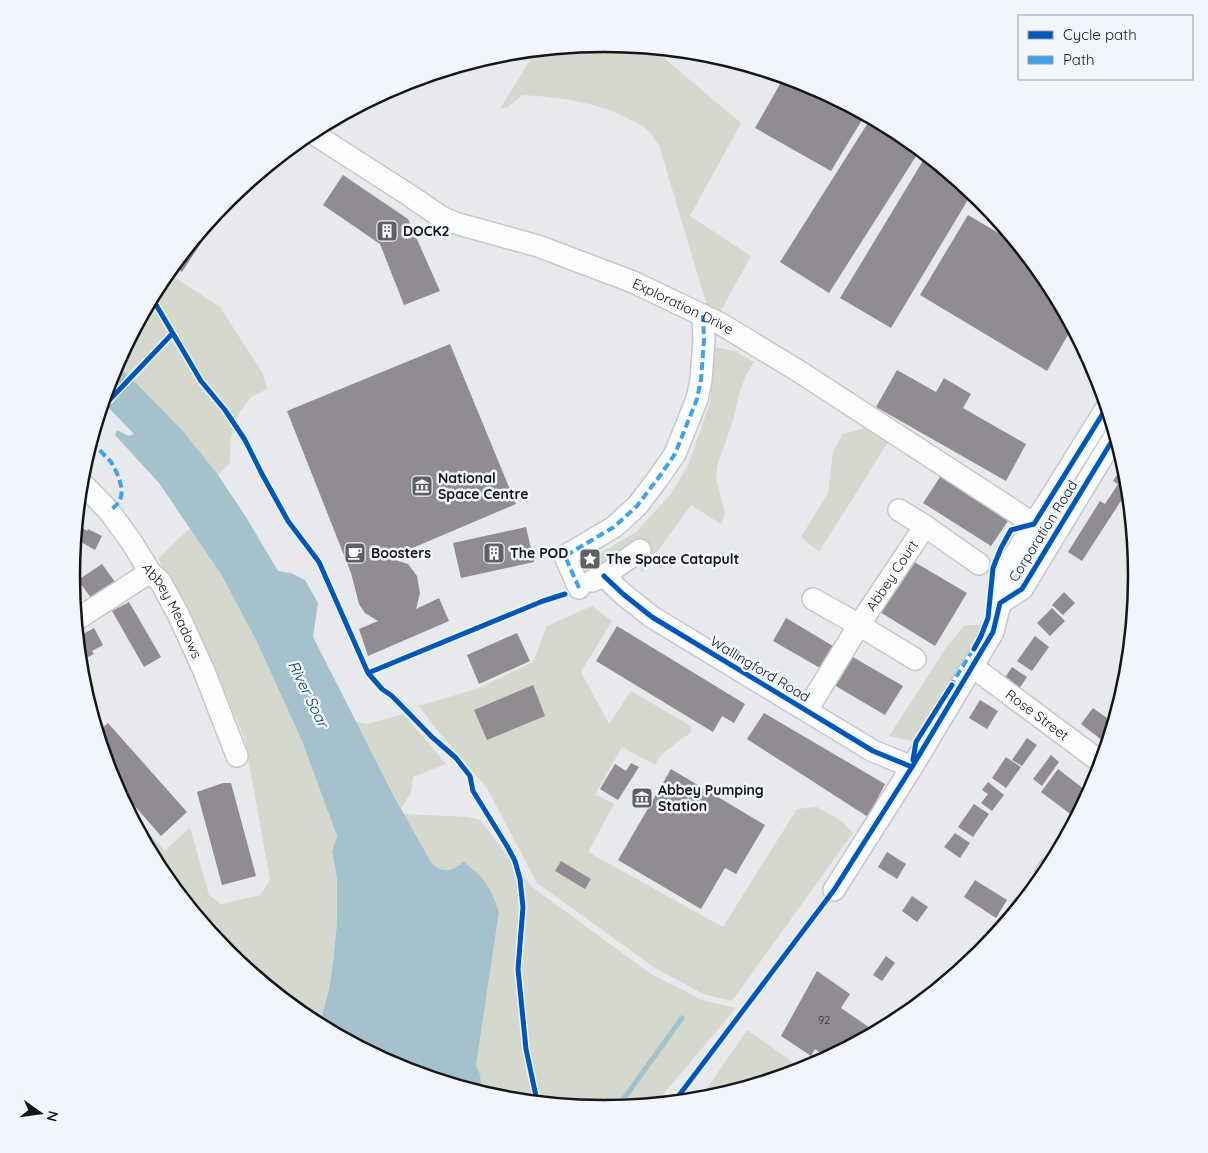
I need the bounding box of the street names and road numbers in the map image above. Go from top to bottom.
street label: Exploration Drive [630,274,737,339]
street label: Corporation Road [1005,477,1081,585]
street label: Abbey Court [862,537,922,614]
street label: Abbey Meadows [138,560,206,661]
street label: Wallingford Road [707,632,813,706]
street label: Rose Street [1002,685,1073,744]

